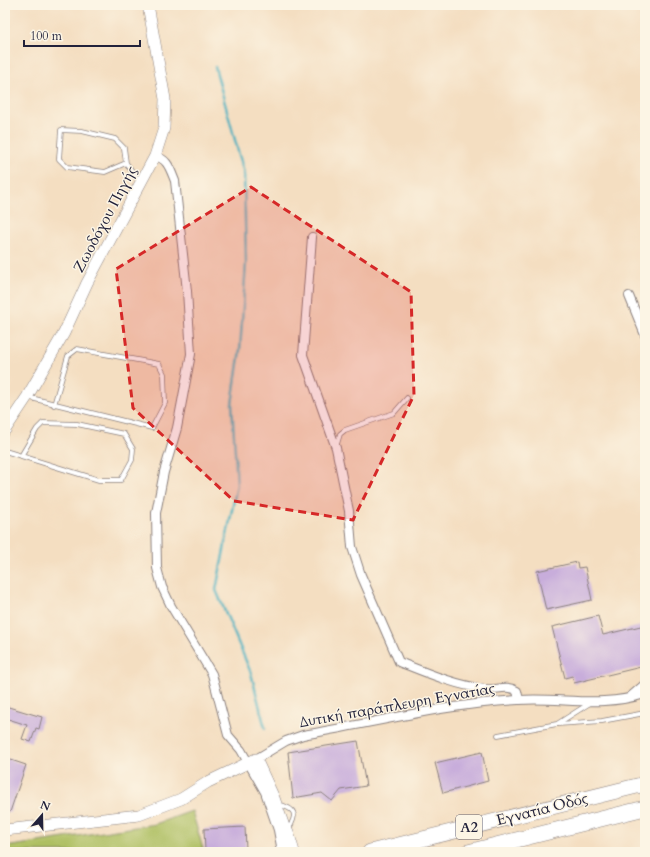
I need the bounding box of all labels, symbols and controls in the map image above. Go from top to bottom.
scale bar [24,22,140,48]
text: 100 m [30,28,63,44]
street label: Ζωοδόχου Πηγής [68,162,142,276]
street label: Δυτική παράπλευρη Εγνατίας [298,678,497,732]
street label: Εγνατία Οδός [494,788,591,830]
north arrow [22,795,62,835]
text: N [38,797,53,815]
road number: Α2 [456,815,482,839]

